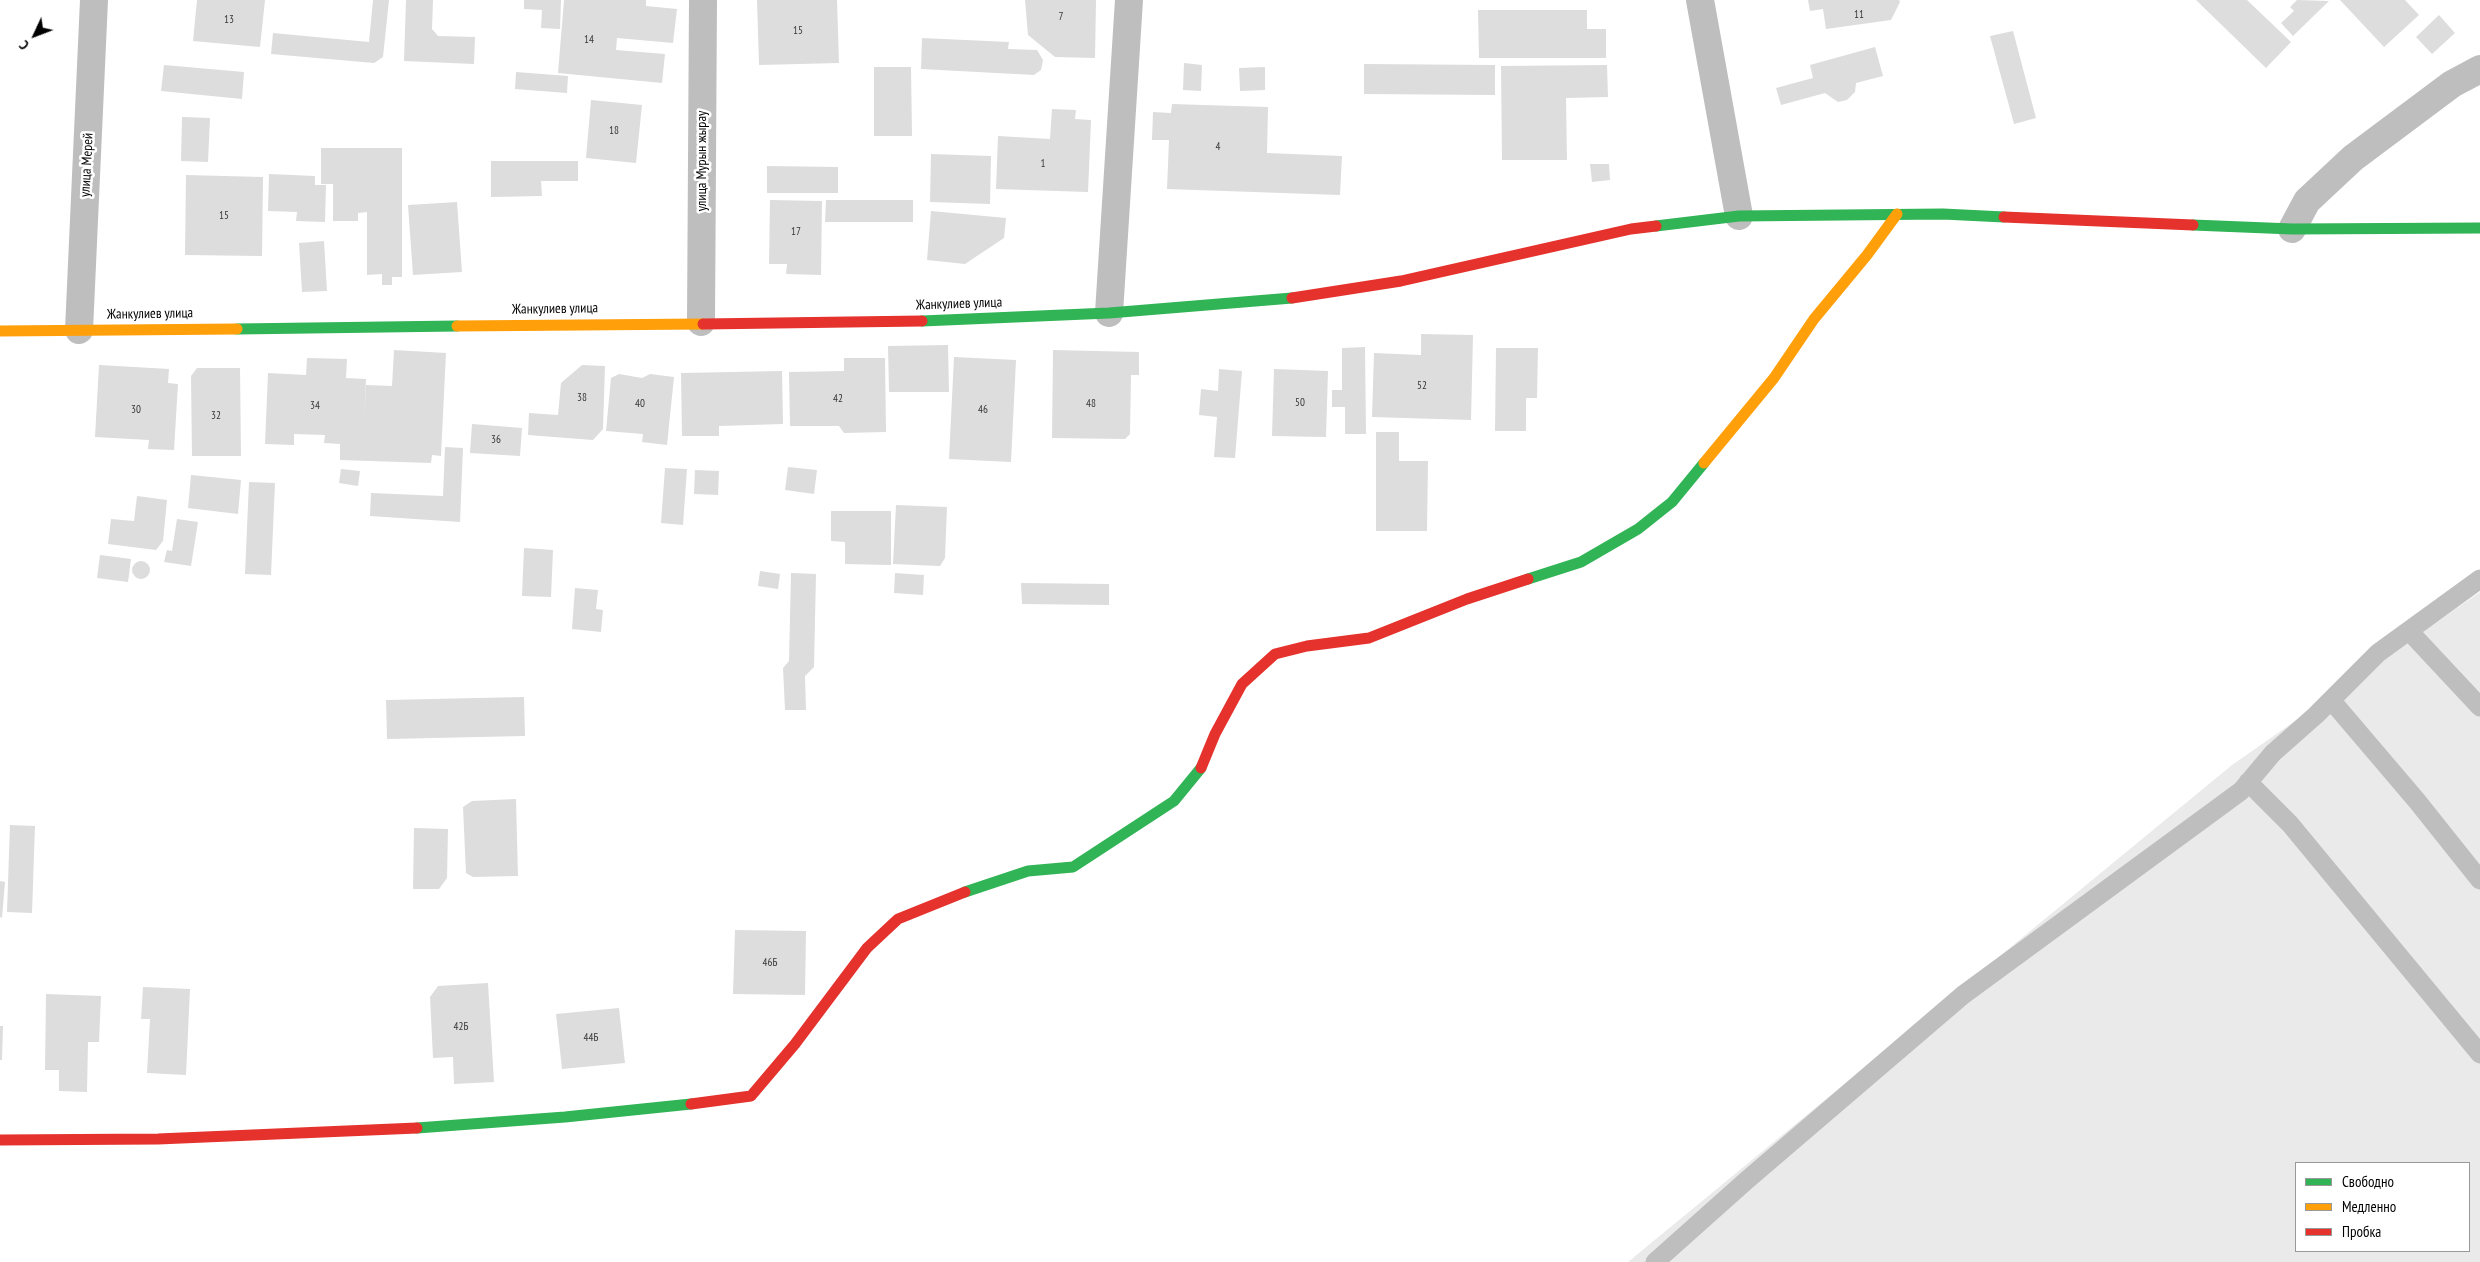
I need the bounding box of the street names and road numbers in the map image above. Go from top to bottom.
street label: улица Мурын жырау [694,111,710,211]
street label: улица Мерей [77,132,97,198]
street label: Жанкулиев улица [916,294,1002,314]
street label: Жанкулиев улица [512,300,598,318]
street label: Жанкулиев улица [107,305,193,323]

